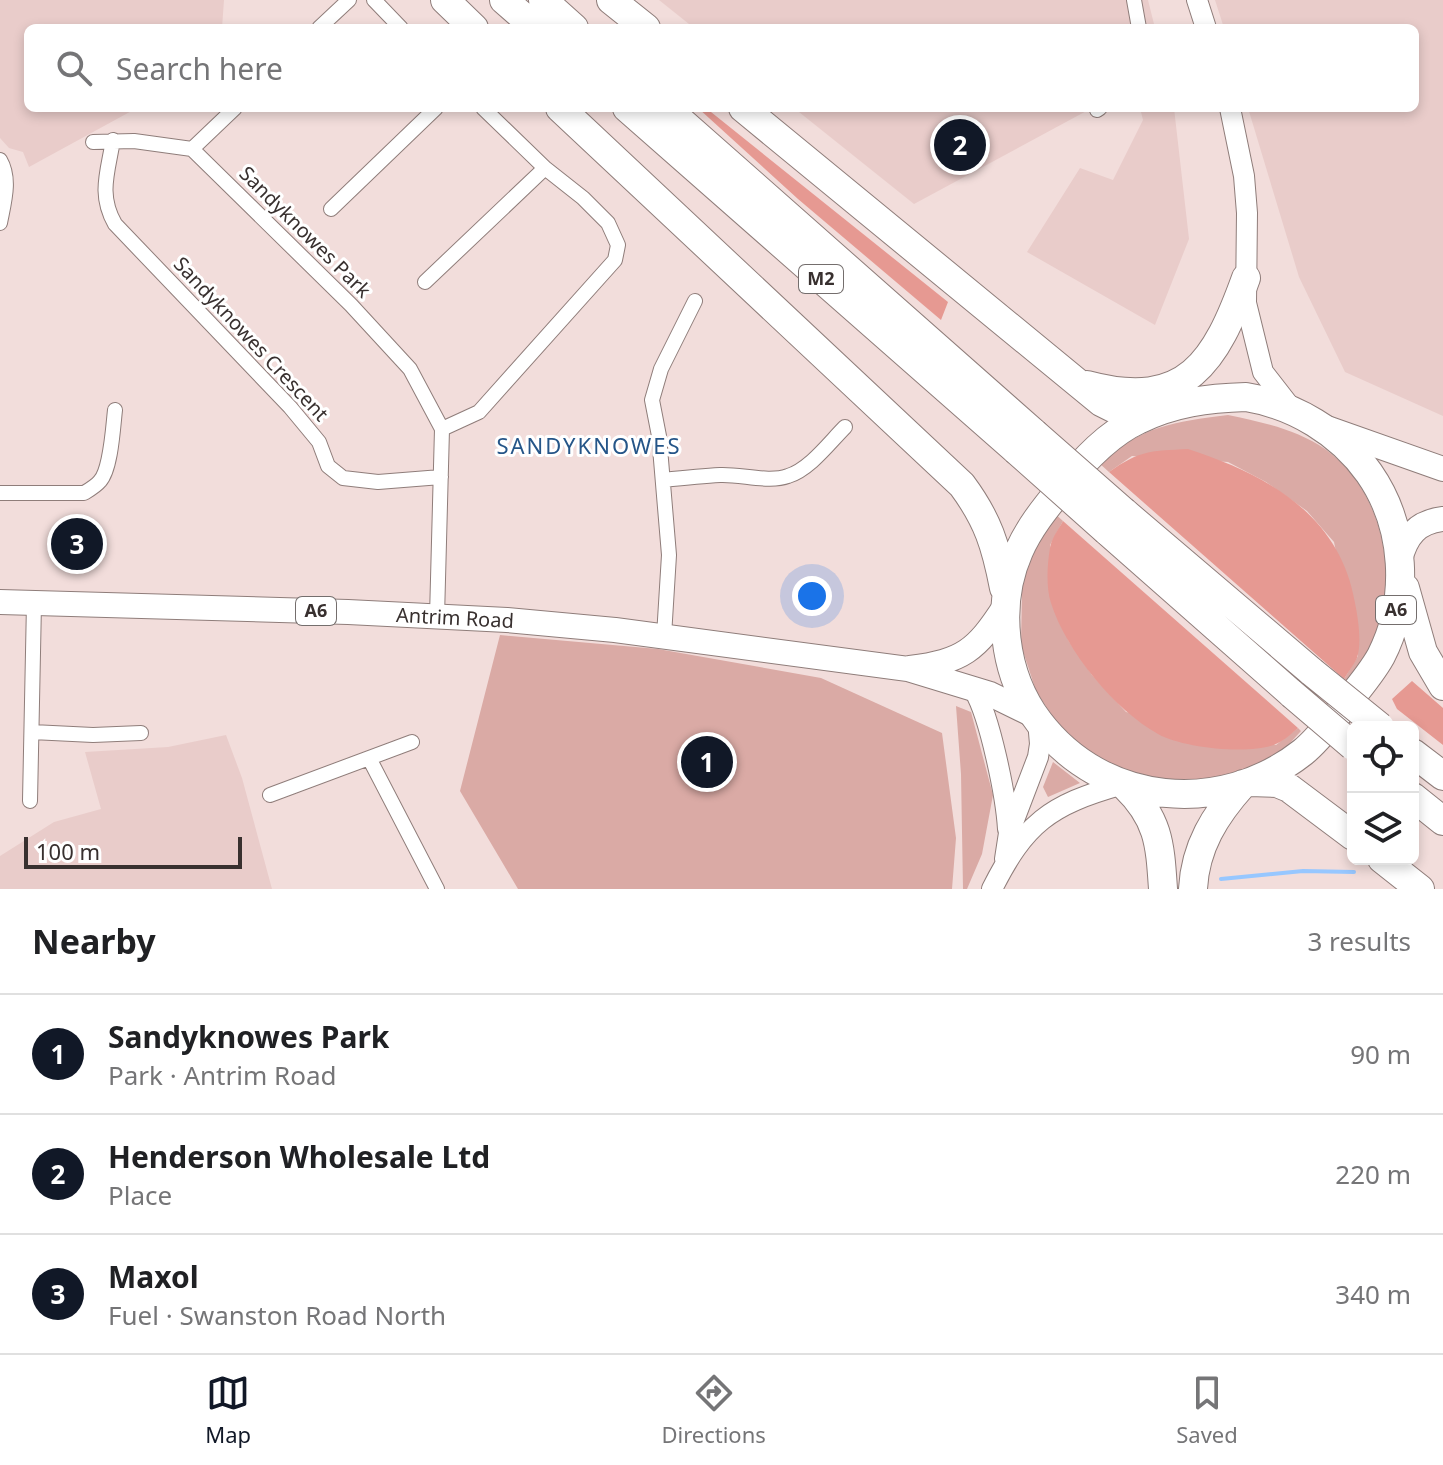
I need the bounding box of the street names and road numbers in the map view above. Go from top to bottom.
street label: Sandyknowes Park [234,160,377,304]
street label: Sandyknowes Crescent [168,251,335,427]
road number: M2 [799,265,843,293]
road number: A6 [1376,596,1416,624]
road number: A6 [296,597,336,625]
street label: Antrim Road [396,601,515,634]

